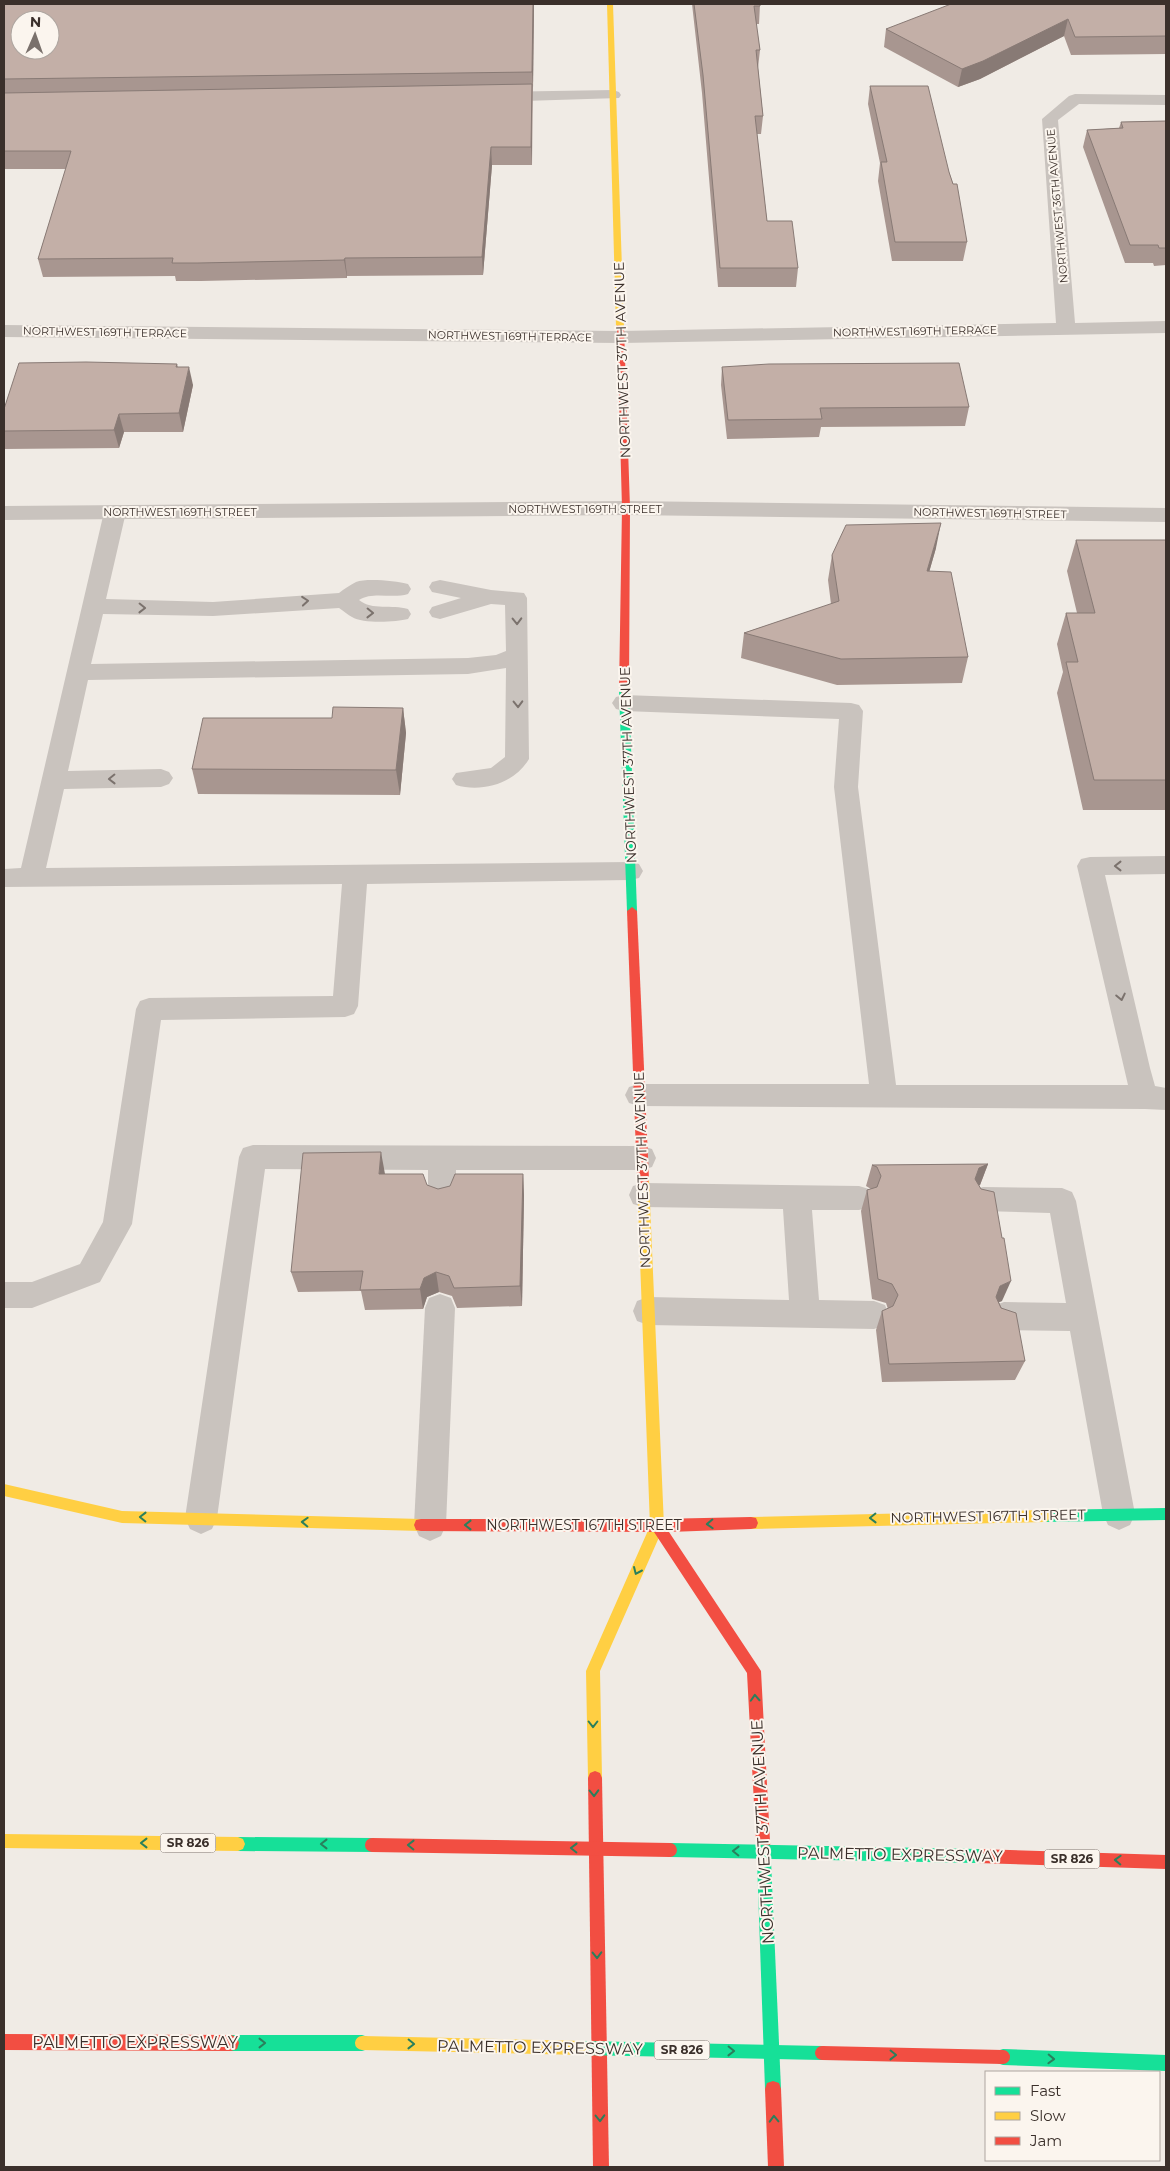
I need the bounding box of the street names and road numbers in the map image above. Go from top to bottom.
street label: NORTHWEST 36TH AVENUE [1043,128,1071,284]
street label: NORTHWEST 37TH AVENUE [610,261,634,459]
street label: NORTHWEST 169TH TERRACE [833,323,997,339]
street label: NORTHWEST 169TH TERRACE [23,324,187,340]
street label: NORTHWEST 169TH TERRACE [428,328,592,344]
street label: NORTHWEST 169TH STREET [508,502,662,516]
street label: NORTHWEST 169TH STREET [103,505,257,519]
street label: NORTHWEST 169TH STREET [913,505,1068,521]
street label: NORTHWEST 37TH AVENUE [616,666,640,864]
street label: NORTHWEST 37TH AVENUE [630,1071,654,1269]
street label: NORTHWEST 167TH STREET [890,1505,1086,1527]
street label: NORTHWEST 167TH STREET [486,1516,682,1534]
street label: NORTHWEST 37TH AVENUE [747,1719,778,1945]
road number: SR 826 [160,1834,216,1852]
street label: PALMETTO EXPRESSWAY [797,1843,1004,1866]
road number: SR 826 [1044,1850,1100,1868]
street label: PALMETTO EXPRESSWAY [32,2033,239,2052]
street label: PALMETTO EXPRESSWAY [437,2036,644,2059]
road number: SR 826 [654,2040,710,2060]

